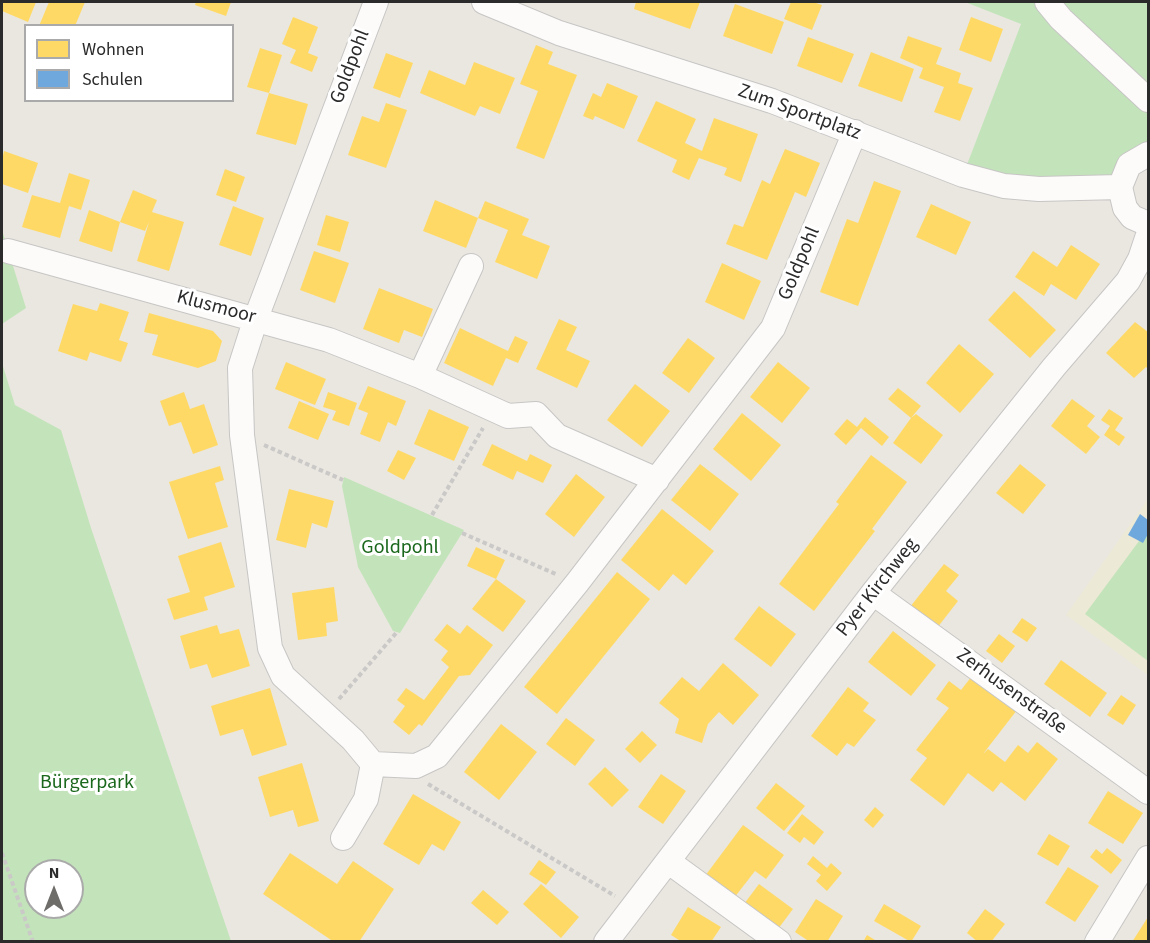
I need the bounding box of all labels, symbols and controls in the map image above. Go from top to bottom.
legend [24,24,234,102]
street label: Goldpohl [326,27,376,107]
text: Wohnen [82,37,144,62]
text: Schulen [82,67,143,92]
street label: Zum Sportplatz [734,80,864,146]
street label: Goldpohl [774,224,826,304]
street label: Klusmoor [174,286,258,330]
street label: Pyer Kirchweg [832,534,924,642]
park label: Goldpohl [361,537,439,561]
street label: Zerhusenstraße [951,644,1071,740]
park label: Bürgerpark [40,772,134,796]
north arrow [24,859,84,919]
text: N [49,862,59,884]

